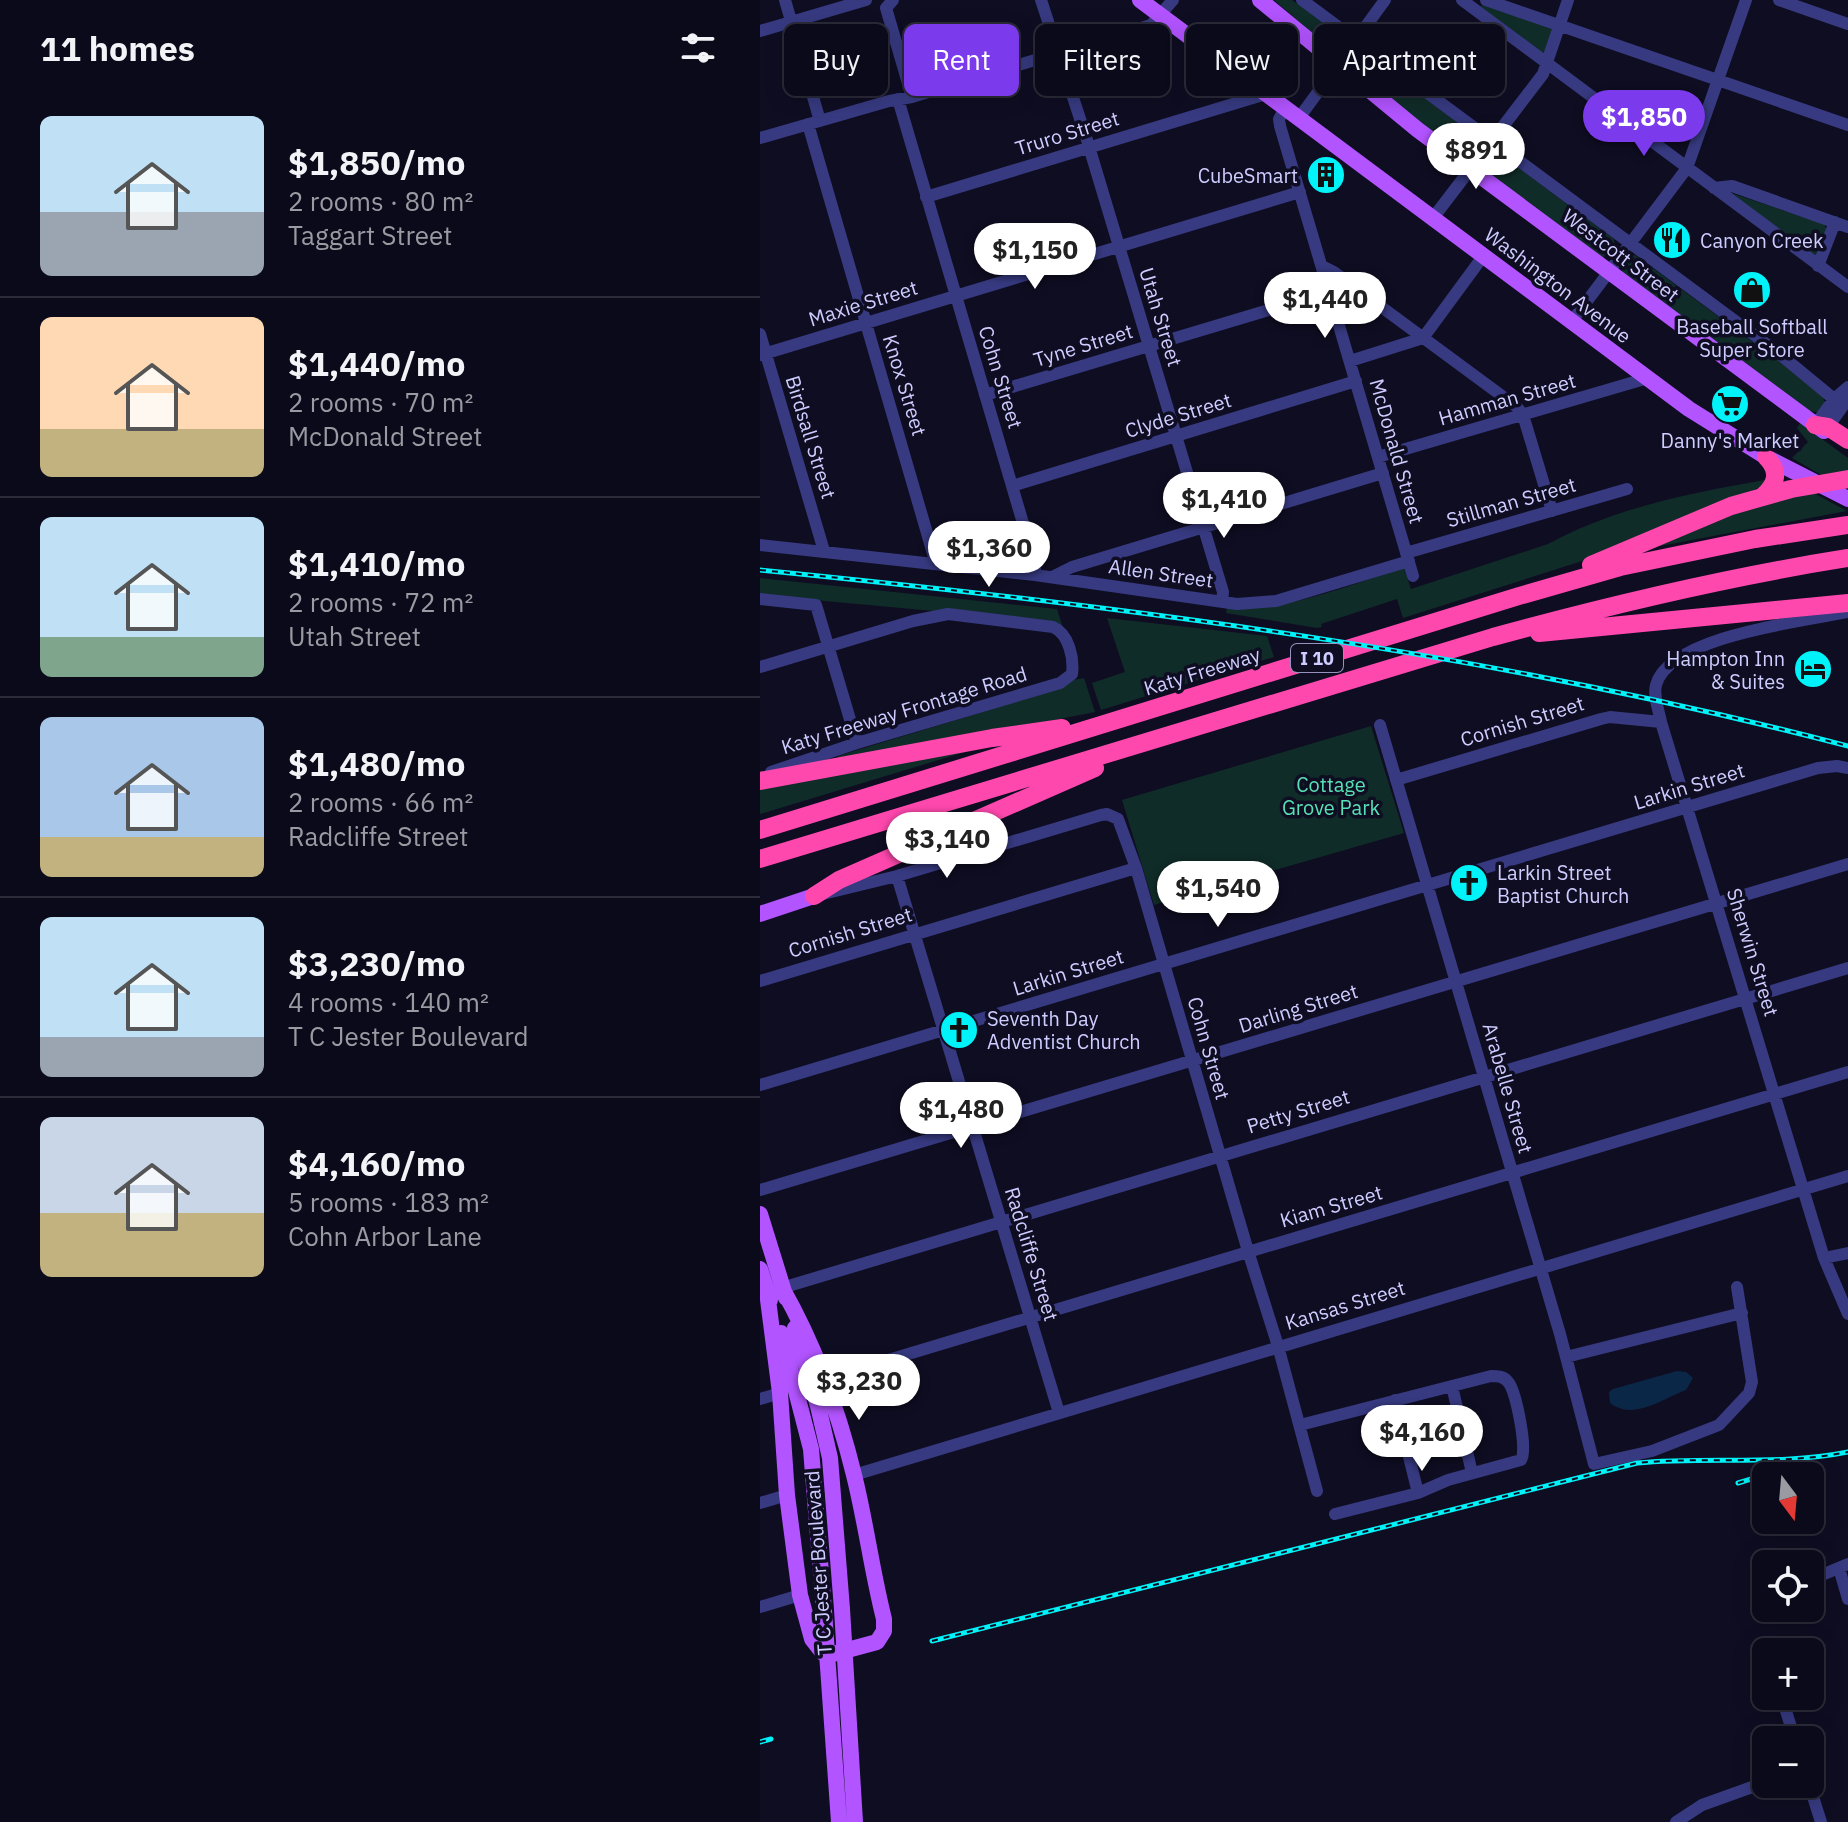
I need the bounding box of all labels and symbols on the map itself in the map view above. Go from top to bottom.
pin: $1,850 [1579,90,1709,158]
street label: Truro Street [1012,104,1122,162]
pin: $891 [1429,123,1523,191]
building icon: CubeSmart [1305,154,1347,196]
place label: CubeSmart [1198,162,1298,189]
street label: Westcott Street [1557,202,1685,308]
restaurant icon: Canyon Creek [1651,219,1693,261]
street label: Washington Avenue [1479,221,1637,349]
pin: $1,150 [970,223,1100,291]
place label: Canyon Creek [1700,227,1824,254]
street label: Utah Street [1133,264,1189,370]
shop icon: Baseball Softball Super Store [1731,269,1773,311]
pin: $1,440 [1260,272,1390,340]
street label: Maxie Street [805,274,921,332]
place label: Baseball Softball Super Store [1676,313,1828,363]
street label: Tyne Street [1030,317,1136,373]
street label: Cohn Street [973,322,1029,432]
street label: Knox Street [877,331,933,439]
street label: Hamman Street [1435,367,1579,431]
street label: Birdsall Street [779,372,843,502]
street label: McDonald Street [1363,375,1431,527]
supermarket icon: Danny's Market [1709,383,1751,425]
street label: Clyde Street [1122,386,1234,444]
place label: Danny's Market [1661,427,1799,454]
street label: Stillman Street [1443,471,1579,533]
pin: $1,410 [1159,472,1289,540]
pin: $1,360 [924,521,1054,589]
street label: Allen Street [1107,552,1215,594]
street label: Katy Freeway [1140,640,1264,702]
road number: I 10 [1291,644,1343,672]
place label: Hampton Inn & Suites [1666,645,1785,695]
hotel icon: Hampton Inn & Suites [1792,648,1834,690]
street label: Katy Freeway Frontage Road [778,660,1030,760]
street label: Cornish Street [1457,689,1587,753]
street label: Larkin Street [1630,756,1748,816]
park label: Cottage Grove Park [1282,771,1380,821]
pin: $3,140 [882,812,1012,880]
place label: Larkin Street Baptist Church [1497,859,1629,909]
pin: $1,540 [1153,861,1283,929]
church icon: Larkin Street Baptist Church [1448,862,1490,904]
street label: Sherwin Street [1721,885,1785,1019]
street label: Cornish Street [785,900,915,964]
street label: Larkin Street [1009,942,1127,1002]
street label: Darling Street [1235,977,1361,1039]
street label: Cohn Street [1181,993,1237,1103]
place label: Seventh Day Adventist Church [987,1005,1141,1055]
church icon: Seventh Day Adventist Church [938,1009,980,1051]
street label: Arabelle Street [1476,1020,1540,1156]
pin: $1,480 [896,1082,1026,1150]
street label: Petty Street [1243,1083,1353,1139]
street label: Kiam Street [1277,1178,1385,1234]
street label: Radcliffe Street [999,1184,1065,1324]
street label: Kansas Street [1282,1274,1408,1336]
pin: $3,230 [794,1354,924,1422]
pin: $4,160 [1357,1405,1487,1473]
north arrow [1752,1462,1824,1534]
street label: T C Jester Boulevard [798,1470,838,1656]

